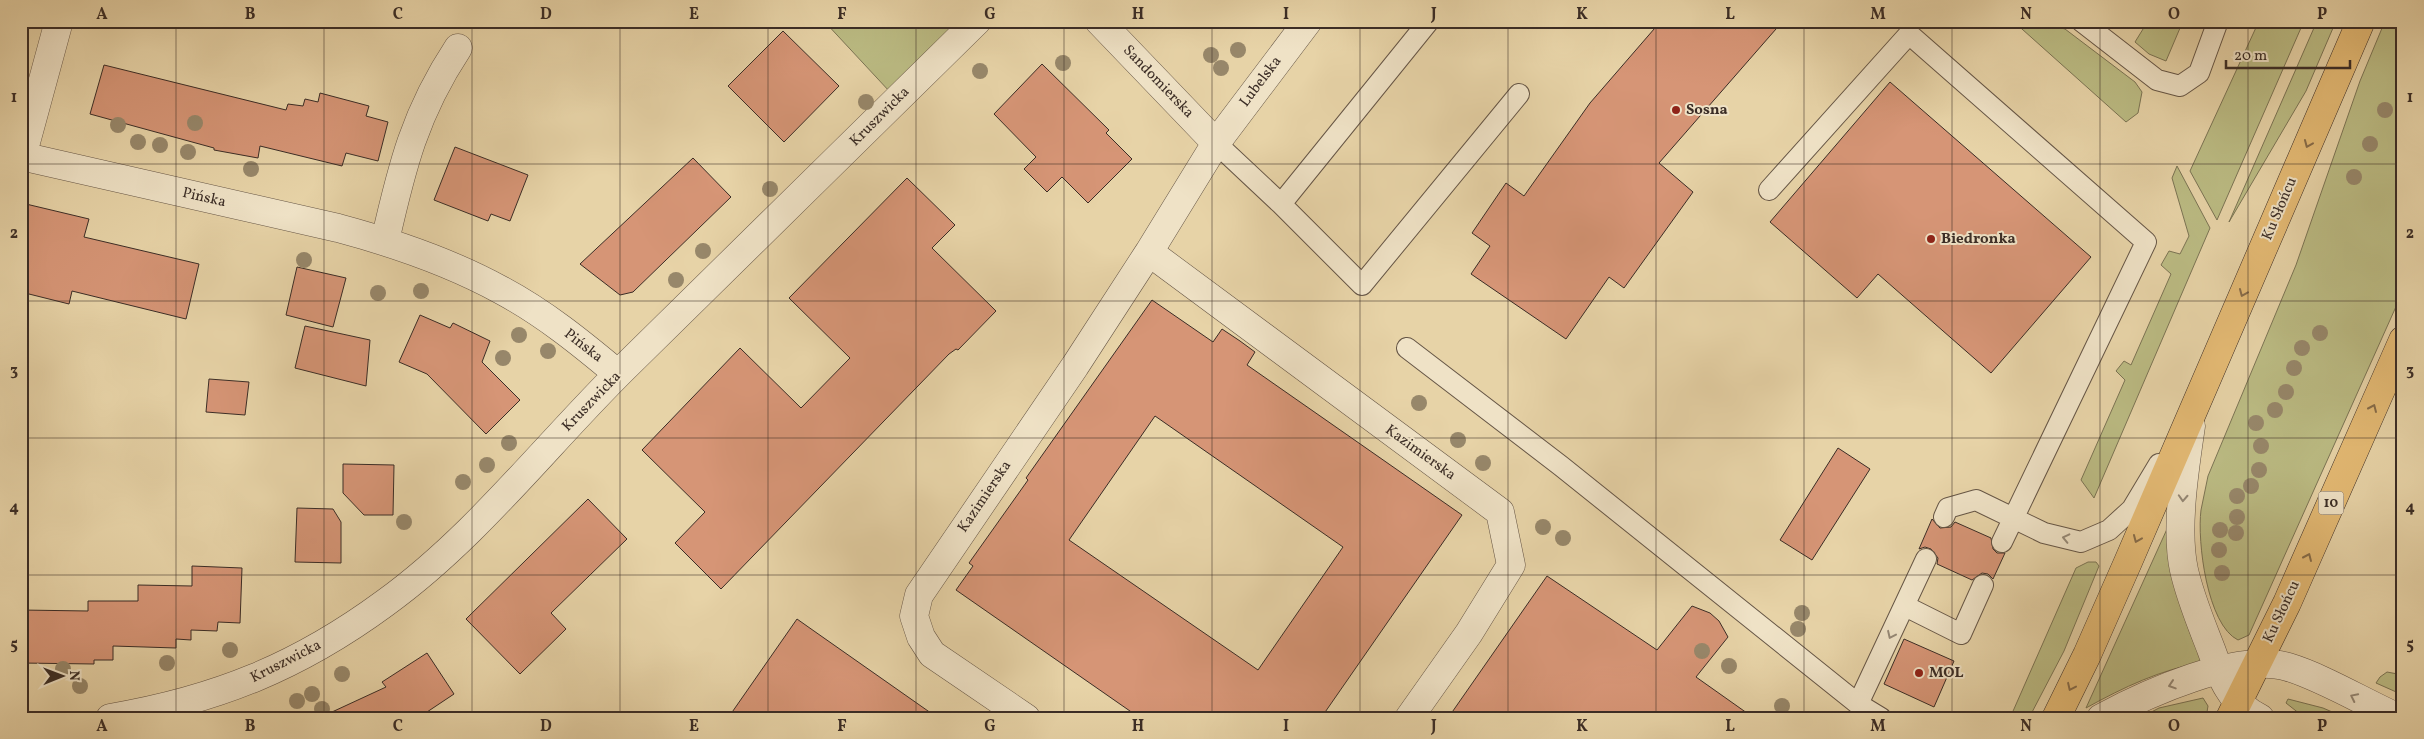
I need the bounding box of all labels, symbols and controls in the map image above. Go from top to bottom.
text: A [96,4,108,26]
text: B [245,4,256,26]
text: C [393,4,403,26]
text: D [540,4,552,26]
text: E [689,4,699,26]
text: F [837,4,847,26]
text: G [984,4,996,26]
text: H [1132,4,1144,26]
text: I [1283,4,1289,26]
text: J [1430,4,1437,26]
text: K [1576,4,1588,26]
text: L [1725,4,1735,26]
text: M [1870,4,1886,26]
text: N [2020,4,2032,26]
text: O [2168,4,2180,26]
text: P [2317,4,2327,26]
scale bar [2226,38,2350,70]
street label: Sandomierska [1118,41,1198,123]
text: 20 m [2234,46,2267,67]
street label: Lubelska [1235,52,1287,112]
street label: Kruszwicka [845,82,915,152]
text: 1 [11,87,17,109]
text: 1 [2407,87,2413,109]
place label: Sosna [1686,100,1728,121]
marker: Sosna [1670,104,1682,116]
one-way arrow [2304,139,2315,148]
street label: Ku Słońcu [2257,174,2303,244]
street label: Pińska [180,183,228,213]
text: 2 [10,223,18,245]
text: 2 [2406,223,2414,245]
place label: Biedronka [1941,229,2016,250]
marker: Biedronka [1925,233,1937,245]
one-way arrow [2239,288,2250,297]
street label: Pińska [559,324,607,368]
text: 3 [10,360,18,382]
text: 3 [2406,360,2414,382]
street label: Kruszwicka [558,367,626,437]
one-way arrow [2366,404,2377,413]
street label: Kazimierska [1380,420,1460,486]
street label: Kazimierska [953,457,1017,537]
road number: 10 [2318,492,2344,514]
one-way arrow [2177,494,2188,502]
text: 4 [9,497,19,519]
text: 4 [2405,497,2415,519]
one-way arrow [2062,533,2071,544]
one-way arrow [2133,534,2144,543]
one-way arrow [2301,553,2312,562]
street label: Ku Słońcu [2258,577,2306,647]
one-way arrow [1887,630,1897,639]
text: 5 [10,634,18,656]
text: 5 [2406,634,2414,656]
street label: Kruszwicka [247,635,325,689]
north arrow [38,652,88,702]
place label: MOL [1929,663,1964,684]
marker: MOL [1913,667,1925,679]
text: N [64,671,83,681]
one-way arrow [2168,679,2177,689]
one-way arrow [2067,682,2078,691]
one-way arrow [2350,693,2359,704]
text: A [96,716,108,738]
text: B [245,716,256,738]
text: C [393,716,403,738]
text: D [540,716,552,738]
text: E [689,716,699,738]
text: F [837,716,847,738]
text: G [984,716,996,738]
text: H [1132,716,1144,738]
text: I [1283,716,1289,738]
text: J [1430,716,1437,738]
text: K [1576,716,1588,738]
text: L [1725,716,1735,738]
text: M [1870,716,1886,738]
text: N [2020,716,2032,738]
text: O [2168,716,2180,738]
text: P [2317,716,2327,738]

